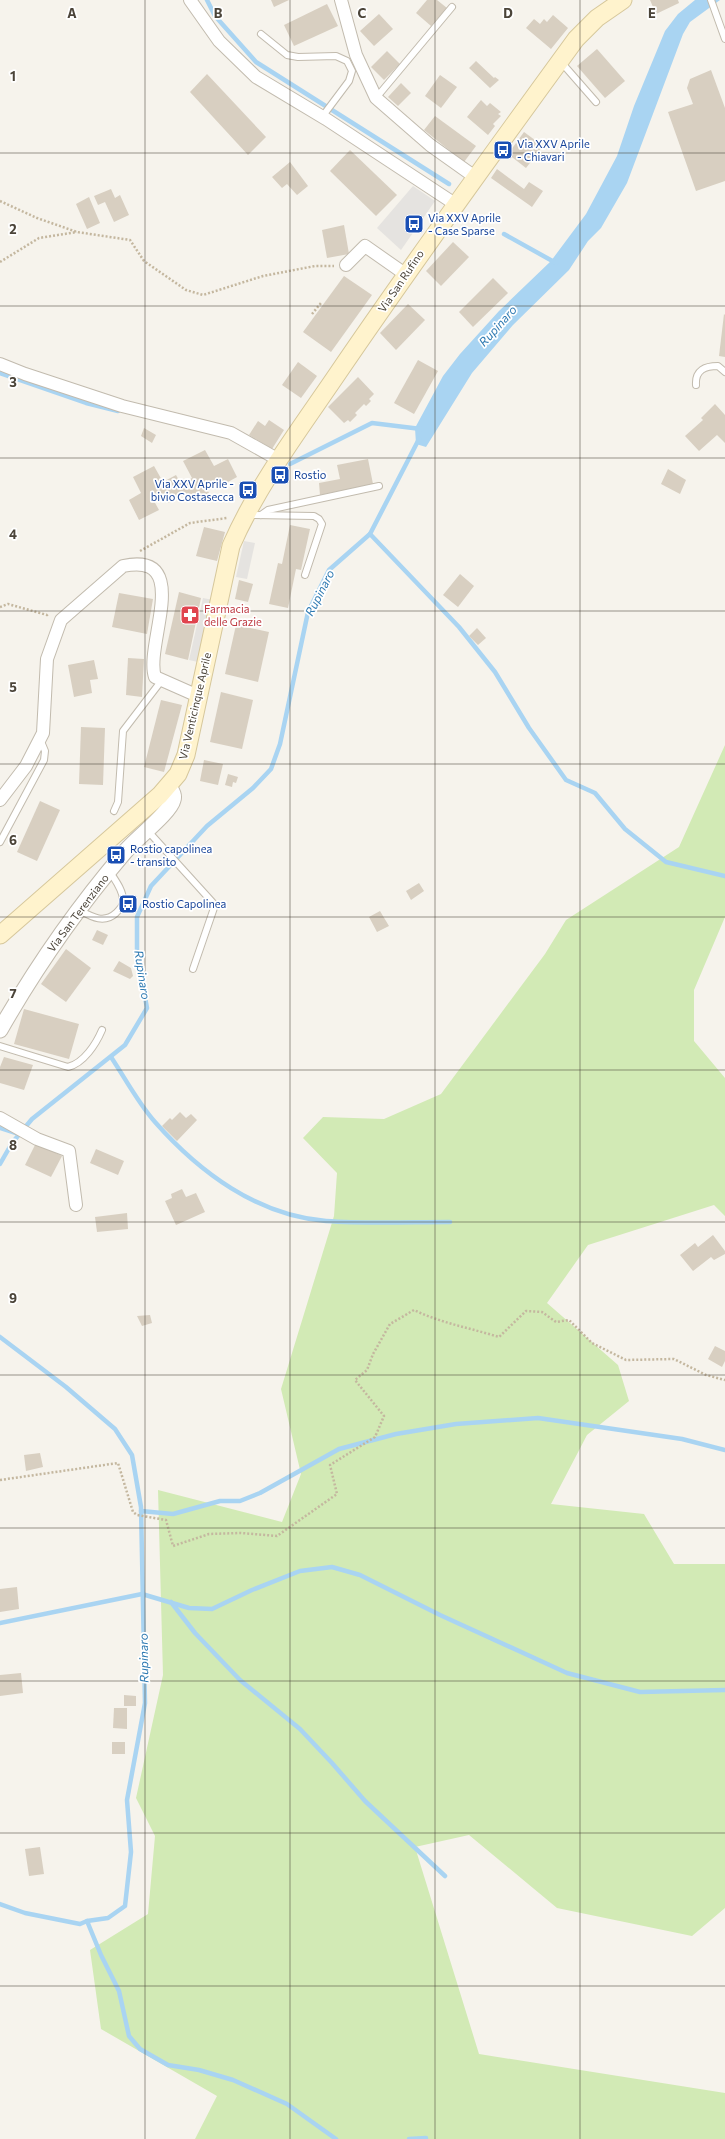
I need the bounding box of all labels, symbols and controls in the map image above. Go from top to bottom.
text: A [67,5,77,21]
text: B [214,5,223,21]
text: C [358,5,367,21]
text: D [503,5,513,21]
text: E [648,5,656,21]
text: 1 [10,68,16,84]
place label: Via XXV Aprile - Chiavari [517,137,590,163]
bus stop icon: Via XXV Aprile - Chiavari [492,139,514,161]
place label: Via XXV Aprile - Case Sparse [428,211,501,237]
bus stop icon: Via XXV Aprile - Case Sparse [403,213,425,235]
text: 2 [9,221,17,237]
street label: Via San Rufino [375,247,426,314]
water label: Rupinaro [475,302,519,349]
text: 3 [9,374,17,390]
bus stop icon: Rostio [269,464,291,486]
place label: Rostio [294,468,327,481]
place label: Via XXV Aprile - bivio Costasecca [151,477,234,503]
bus stop icon: Via XXV Aprile - bivio Costasecca [237,479,259,501]
text: 4 [9,526,17,542]
water label: Rupinaro [302,567,337,618]
place label: Farmacia delle Grazie [204,602,262,628]
pharmacy icon: Farmacia delle Grazie [179,604,201,626]
street label: Via Venticinque Aprile [176,651,213,761]
text: 5 [9,679,17,695]
text: 6 [9,832,17,848]
place label: Rostio capolinea - transito [130,842,212,868]
bus stop icon: Rostio capolinea - transito [105,844,127,866]
street label: Via San Terenziano [44,871,111,954]
bus stop icon: Rostio Capolinea [117,893,139,915]
place label: Rostio Capolinea [142,897,226,910]
water label: Rupinaro [132,949,154,1001]
text: 7 [9,985,17,1001]
text: 8 [9,1137,17,1153]
text: 9 [9,1290,17,1306]
water label: Rupinaro [136,1633,150,1683]

